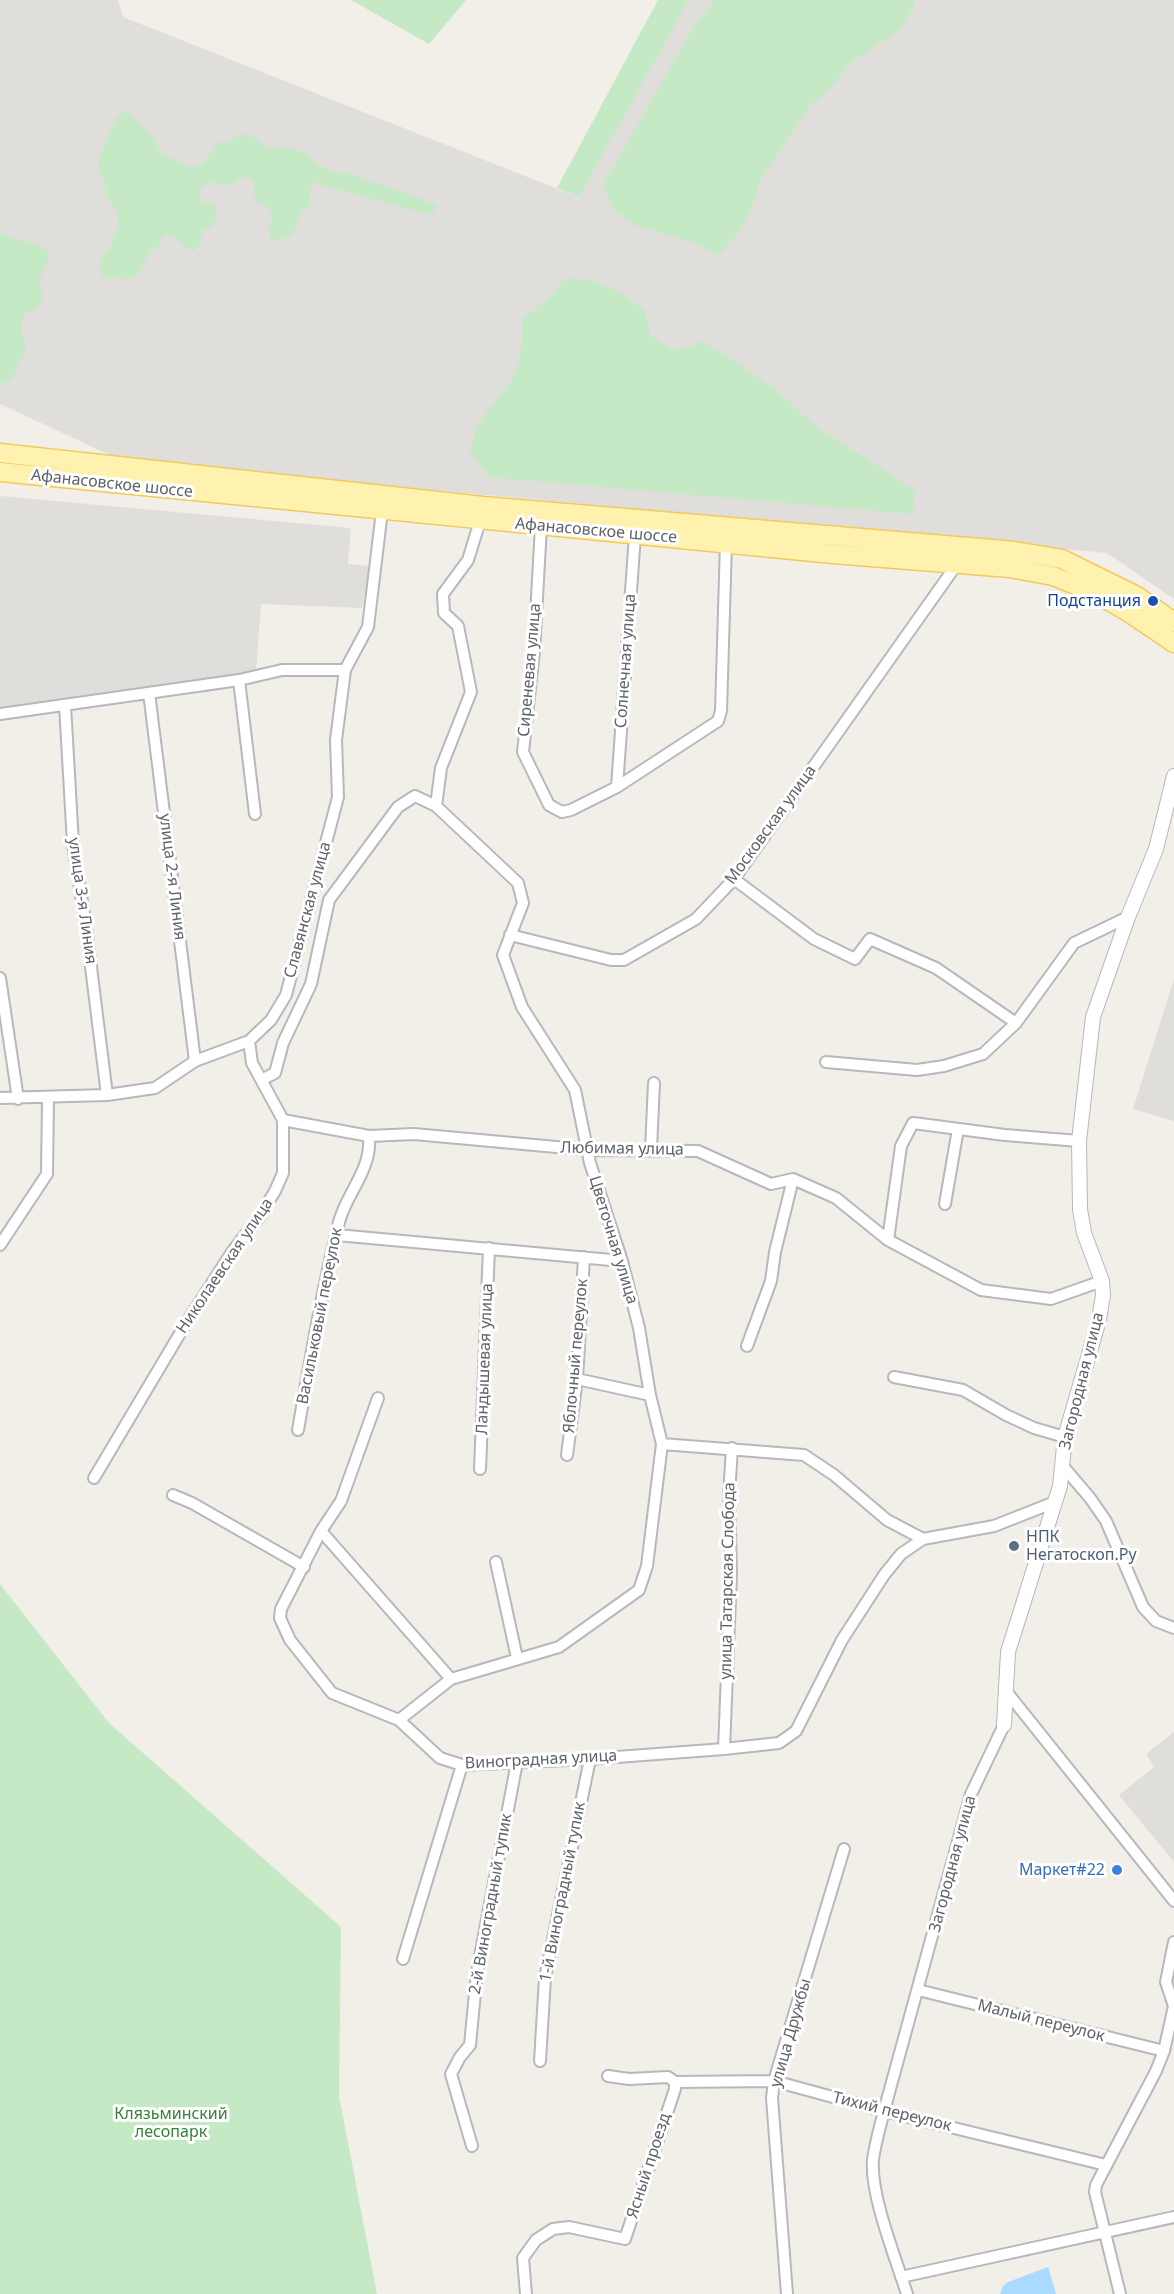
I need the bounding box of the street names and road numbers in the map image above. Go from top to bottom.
street label: Афанасовское шоссе [30,466,194,502]
street label: Афанасовское шоссе [514,514,678,548]
street label: Солнечная улица [612,593,640,729]
street label: Сиреневая улица [515,602,545,738]
street label: Московская улица [721,762,821,888]
street label: улица 2-я Линия [155,813,189,941]
street label: улица 3-я Линия [64,837,100,965]
street label: Славянская улица [281,840,335,980]
street label: Любимая улица [560,1138,684,1160]
street label: Цветочная улица [584,1174,642,1306]
street label: Николаевская улица [172,1195,278,1337]
street label: Васильковый переулок [293,1226,347,1406]
street label: Яблочный переулок [560,1278,592,1434]
street label: Ландышевая улица [473,1283,497,1435]
street label: Загородная улица [1056,1310,1108,1452]
street label: улица Татарская Слобода [717,1482,739,1680]
street label: Виноградная улица [464,1746,618,1774]
street label: Загородная улица [926,1794,980,1934]
street label: 1-й Виноградный тупик [536,1800,590,1984]
street label: 2-й Виноградный тупик [466,1812,516,1996]
street label: улица Дружбы [766,1976,816,2090]
street label: Малый переулок [975,1996,1107,2046]
street label: Тихий переулок [831,2088,953,2136]
street label: Ясный проезд [623,2111,675,2221]

